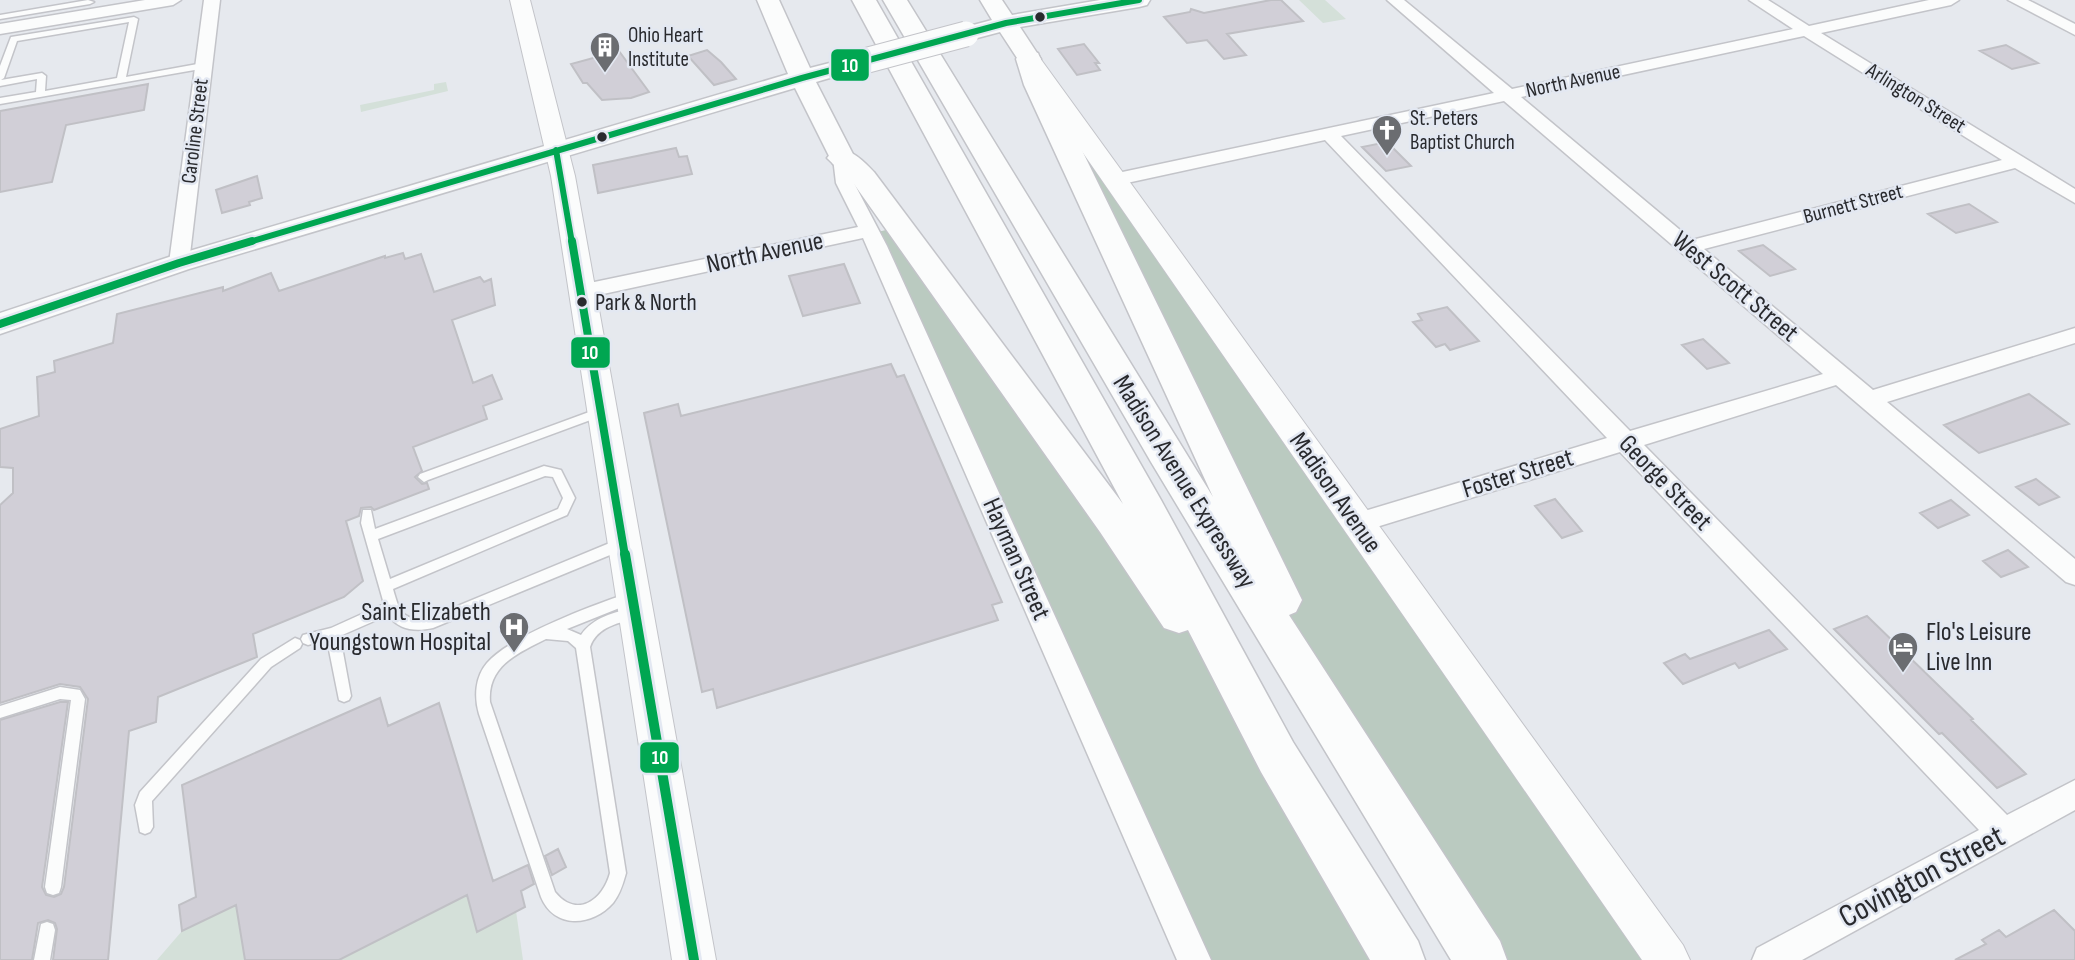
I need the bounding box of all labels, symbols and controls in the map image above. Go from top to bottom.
unlabelled marker [1033,10,1047,24]
place label: Ohio Heart Institute [628,23,703,72]
building icon: Ohio Heart Institute [588,30,622,74]
line badge: 10 [830,48,870,82]
text: 10 [842,55,858,78]
street label: Arlington Street [1861,57,1970,138]
street label: North Avenue [1524,59,1622,103]
street label: Caroline Street [176,77,214,185]
place label: St. Peters Baptist Church [1410,106,1515,155]
church icon: St. Peters Baptist Church [1370,113,1404,157]
unlabelled marker [595,130,609,144]
street label: Burnett Street [1801,179,1905,229]
street label: West Scott Street [1666,225,1805,349]
street label: North Avenue [704,226,826,280]
place label: Park & North [595,288,697,317]
marker: Park & North [575,295,589,309]
line badge: 10 [570,336,611,369]
text: 10 [582,342,598,365]
street label: Madison Avenue Expressway [1106,370,1262,594]
street label: Madison Avenue [1282,427,1388,559]
street label: George Street [1612,429,1718,537]
street label: Foster Street [1459,442,1577,506]
street label: Hayman Street [975,493,1057,625]
place label: Saint Elizabeth Youngstown Hospital [309,597,491,658]
hospital icon: Saint Elizabeth Youngstown Hospital [497,610,531,654]
place label: Flo's Leisure Live Inn [1926,617,2031,678]
hotel icon: Flo's Leisure Live Inn [1886,630,1920,674]
line badge: 10 [639,741,680,774]
text: 10 [652,747,668,770]
street label: Covington Street [1832,817,2012,937]

